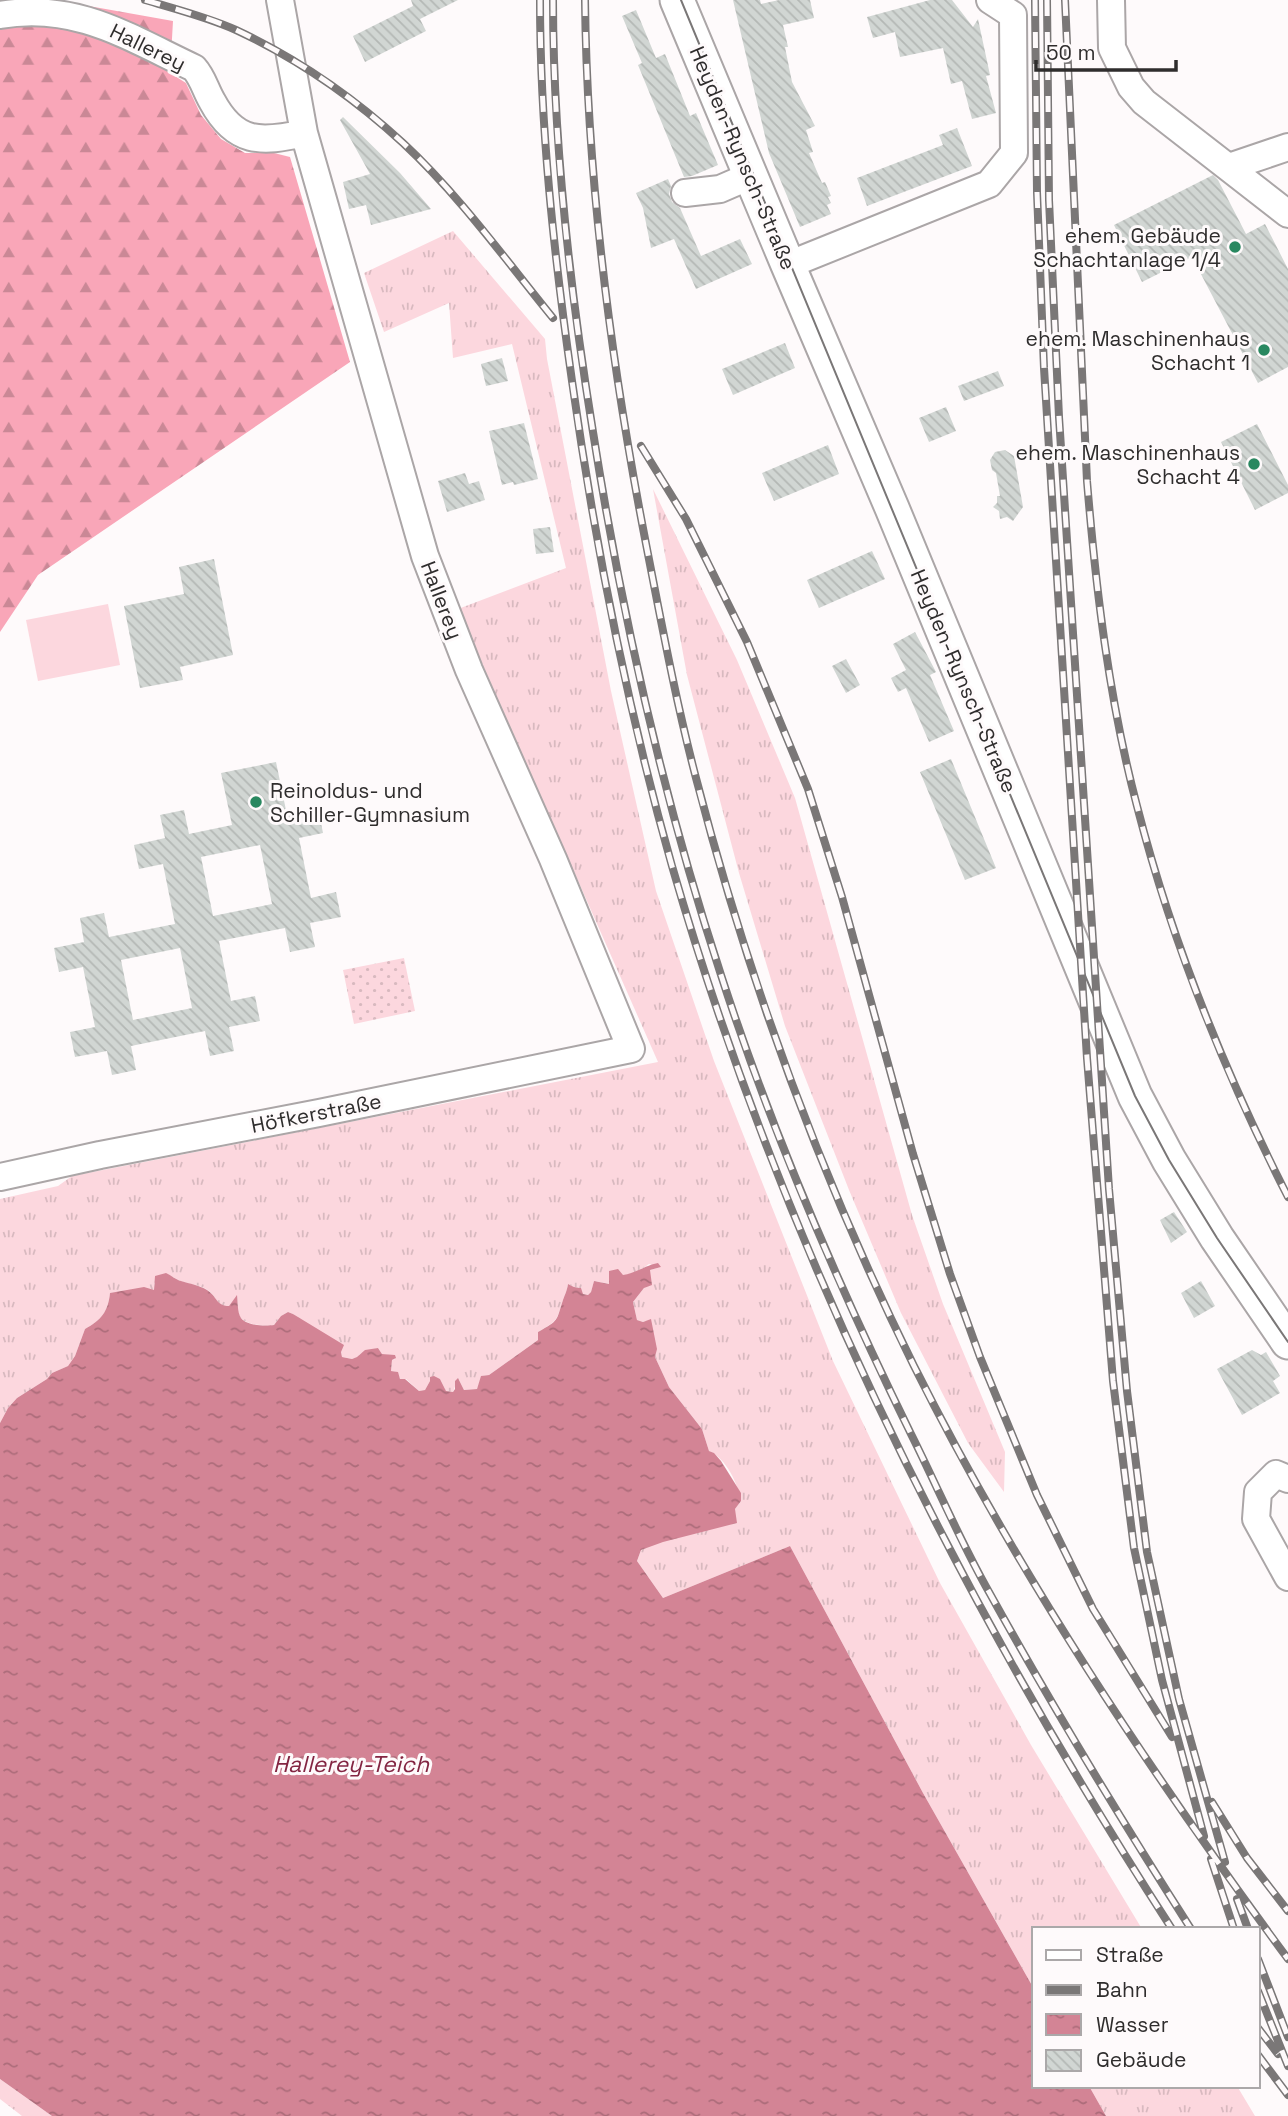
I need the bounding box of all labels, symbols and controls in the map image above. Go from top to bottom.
street label: Hallerey [105,17,191,77]
scale bar [1036,28,1176,72]
text: 50 m [1046,39,1096,66]
street label: Heyden-Rynsch-Straße [684,42,802,274]
place label: ehem. Gebäude Schachtanlage 1/4 [1033,222,1221,273]
marker: ehem. Gebäude Schachtanlage 1/4 [1227,239,1243,255]
place label: ehem. Maschinenhaus Schacht 1 [1026,325,1250,376]
marker: ehem. Maschinenhaus Schacht 1 [1256,342,1272,358]
place label: ehem. Maschinenhaus Schacht 4 [1016,439,1240,490]
marker: ehem. Maschinenhaus Schacht 4 [1246,456,1262,472]
street label: Hallerey [415,557,469,643]
street label: Heyden-Rynsch-Straße [905,565,1023,797]
place label: Reinoldus- und Schiller-Gymnasium [270,777,470,828]
marker: Reinoldus- und Schiller-Gymnasium [248,794,264,810]
street label: Höfkerstraße [249,1087,383,1139]
water label: Hallerey-Teich [273,1749,430,1779]
legend [1032,1927,1260,2088]
text: Straße [1096,1941,1164,1968]
text: Bahn [1096,1976,1148,2003]
text: Wasser [1096,2011,1169,2038]
text: Gebäude [1096,2046,1186,2073]

